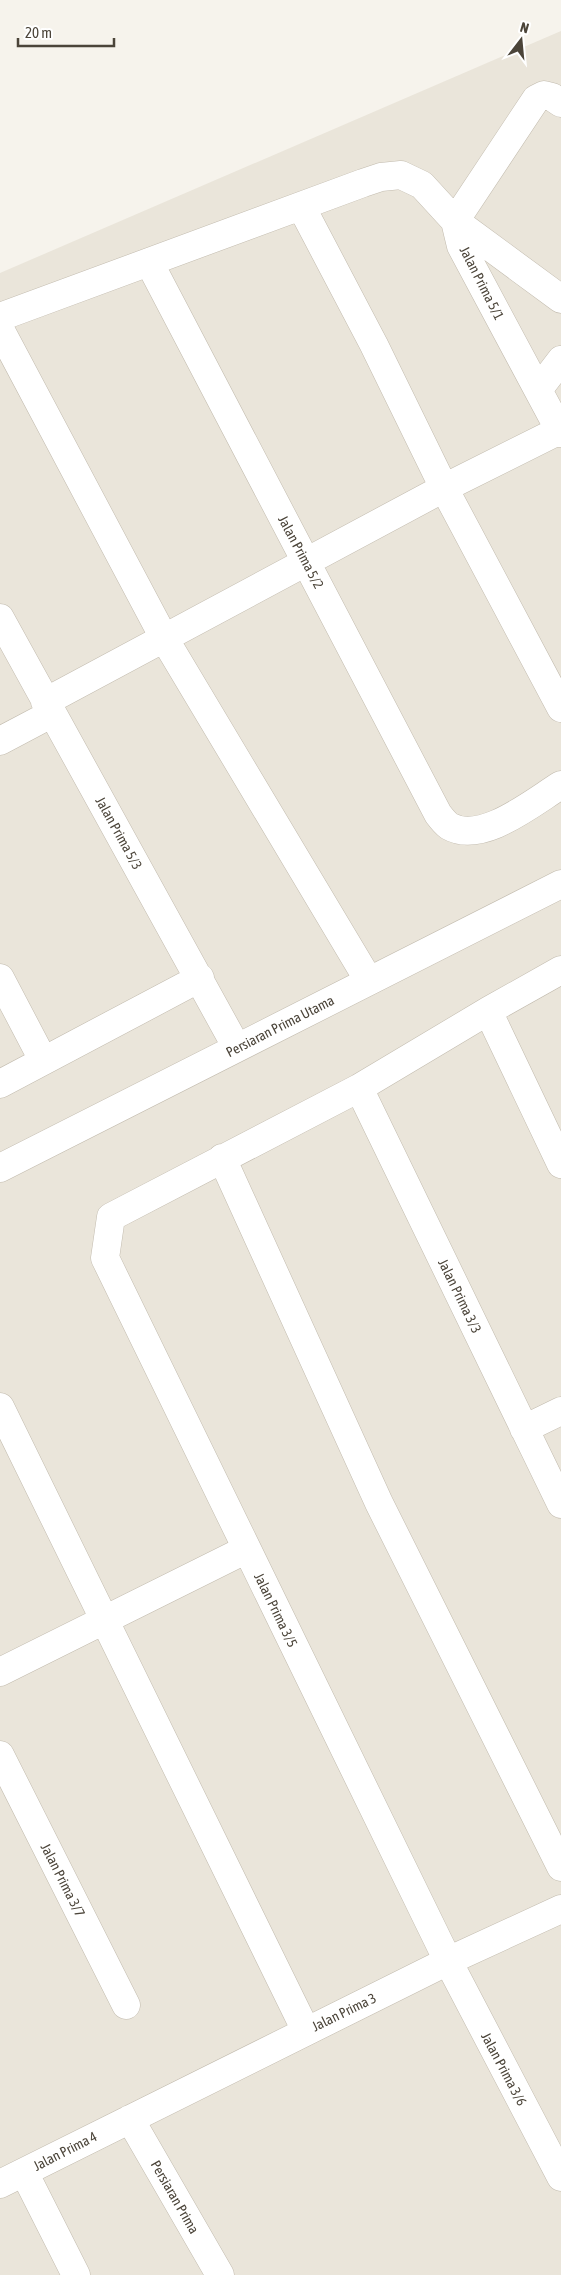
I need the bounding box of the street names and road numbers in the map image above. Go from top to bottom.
street label: Jalan Prima 5/1 [457,243,507,323]
street label: Jalan Prima 5/2 [275,513,327,591]
street label: Jalan Prima 5/3 [92,794,146,872]
street label: Persiaran Prima Utama [223,992,337,1060]
street label: Jalan Prima 3/3 [435,1256,485,1336]
street label: Jalan Prima 3/5 [251,1570,301,1650]
street label: Jalan Prima 3/7 [38,1840,88,1920]
street label: Jalan Prima 3 [309,1990,379,2034]
street label: Jalan Prima 3/6 [478,2030,530,2109]
street label: Jalan Prima 4 [31,2128,100,2174]
street label: Persiaran Prima [148,2158,202,2236]

